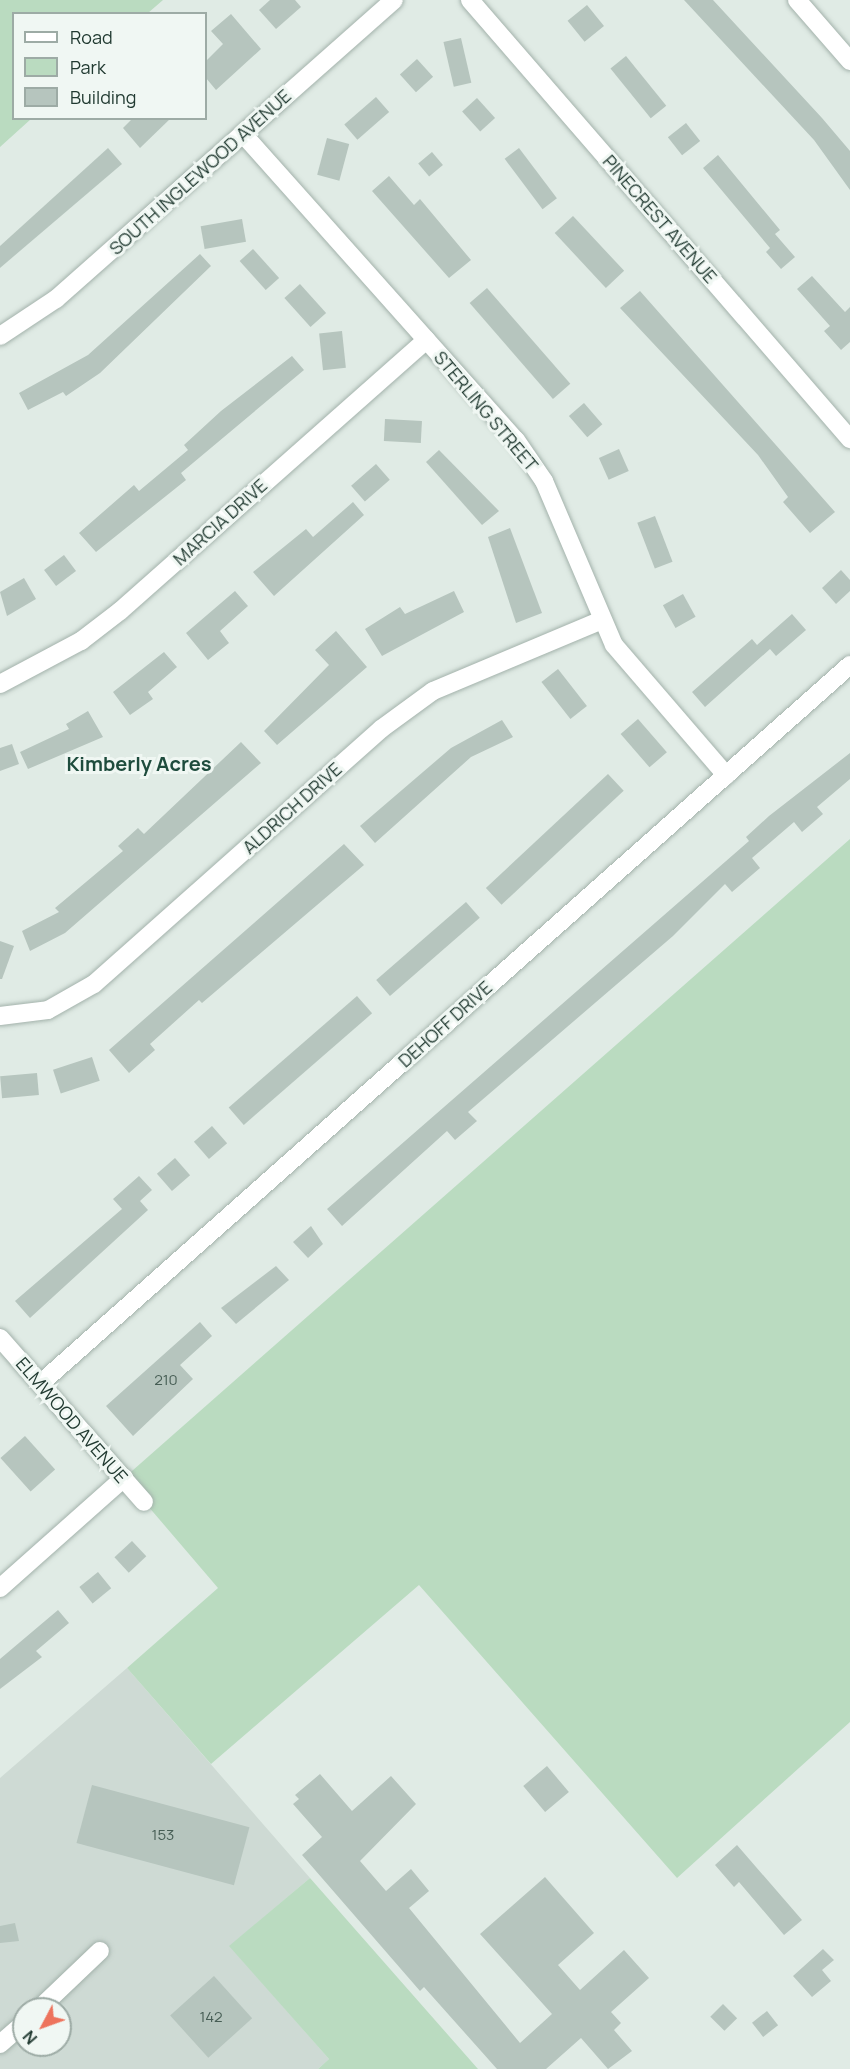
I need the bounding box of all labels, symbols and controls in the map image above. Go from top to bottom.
legend [12,12,207,120]
text: Road [70,25,113,49]
text: Park [70,55,106,79]
text: Building [70,85,136,109]
street label: SOUTH INGLEWOOD AVENUE [105,85,295,259]
street label: PINECREST AVENUE [598,150,722,288]
street label: STERLING STREET [430,347,542,475]
street label: MARCIA DRIVE [169,474,271,570]
district label: Kimberly Acres [66,751,212,775]
street label: ALDRICH DRIVE [238,758,346,858]
street label: DEHOFF DRIVE [394,976,496,1072]
street label: ELMWOOD AVENUE [12,1353,132,1487]
house number: 210 [154,1371,178,1389]
house number: 153 [152,1826,174,1844]
north arrow [12,1997,72,2057]
house number: 142 [199,2008,223,2026]
text: N [18,2026,42,2049]

